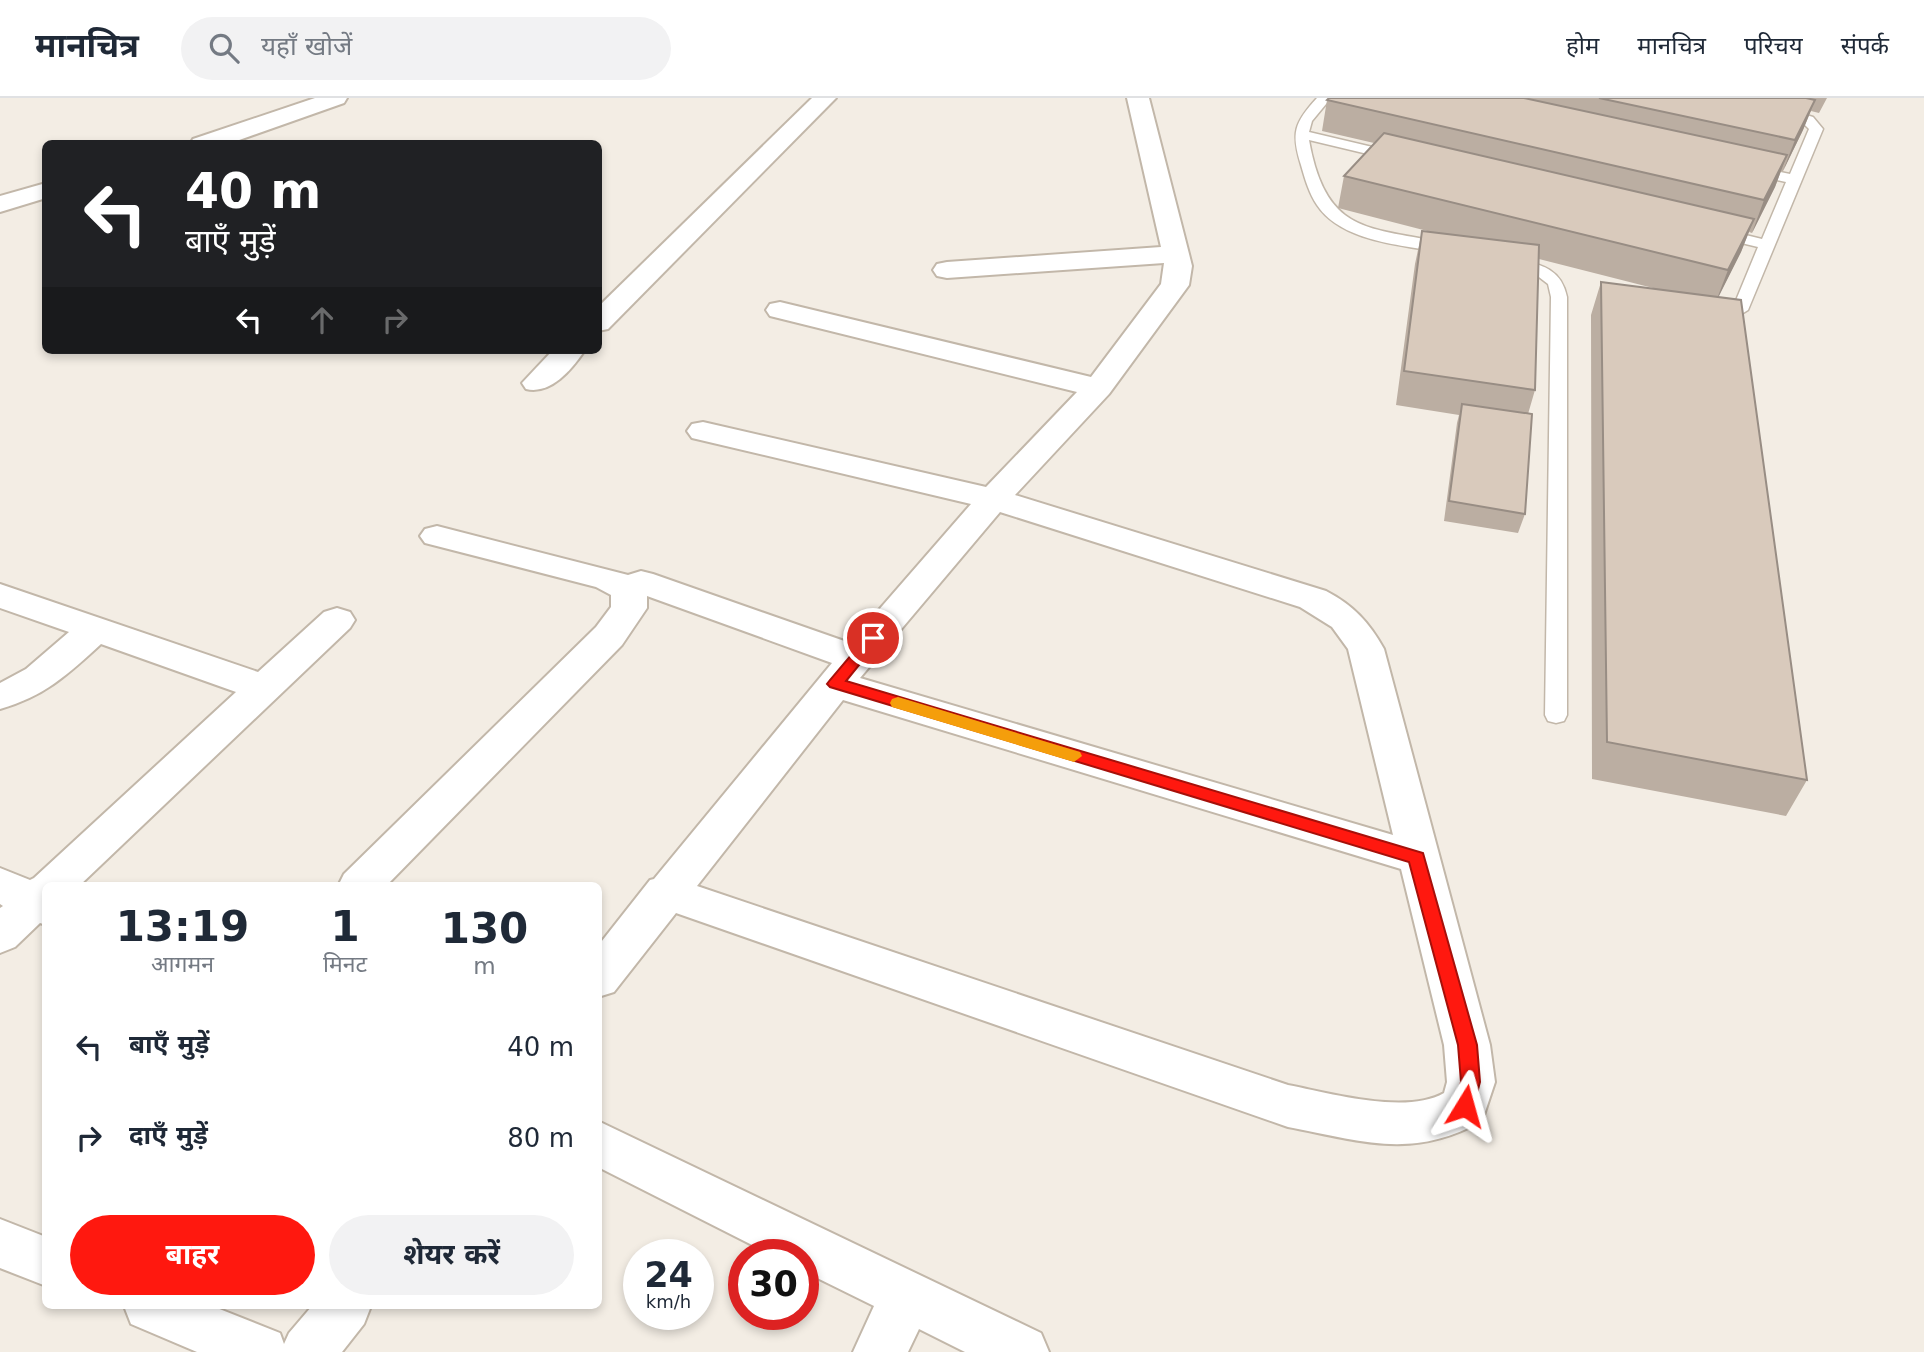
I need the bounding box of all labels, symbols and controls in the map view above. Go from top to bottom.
search box [181,17,671,80]
text: मानचित्र [35,26,139,65]
icon: search [205,29,243,67]
text: यहाँ खोजें [261,31,352,61]
text: होम [1566,32,1599,60]
text: मानचित्र [1637,32,1706,60]
text: परिचय [1744,32,1803,60]
text: संपर्क [1841,32,1889,60]
text: 40 m [185,163,321,220]
icon: left [70,168,161,259]
text: बाएँ मुड़ें [185,222,276,260]
icon: left [230,301,268,339]
icon: ahead [303,301,341,339]
icon: right [376,301,414,339]
pin [843,608,903,668]
icon: arrive [854,619,892,657]
text: 13:19 [116,902,249,951]
text: 1 [330,902,360,951]
text: 130 [441,904,528,953]
text: आगमन [151,951,214,977]
text: मिनट [323,951,367,977]
text: m [473,953,496,979]
icon: left [70,1028,108,1066]
text: बाएँ मुड़ें [129,1029,209,1059]
text: 40 m [507,1032,574,1062]
position arrow [1428,1069,1502,1143]
icon: right [70,1119,108,1157]
text: दाएँ मुड़ें [129,1120,208,1150]
text: 80 m [507,1123,574,1153]
button: बाहर [70,1215,315,1295]
button: शेयर करें [329,1215,574,1295]
speed limit sign: 30 [728,1239,819,1330]
text: 24 [644,1255,693,1295]
text: km/h [646,1291,691,1312]

